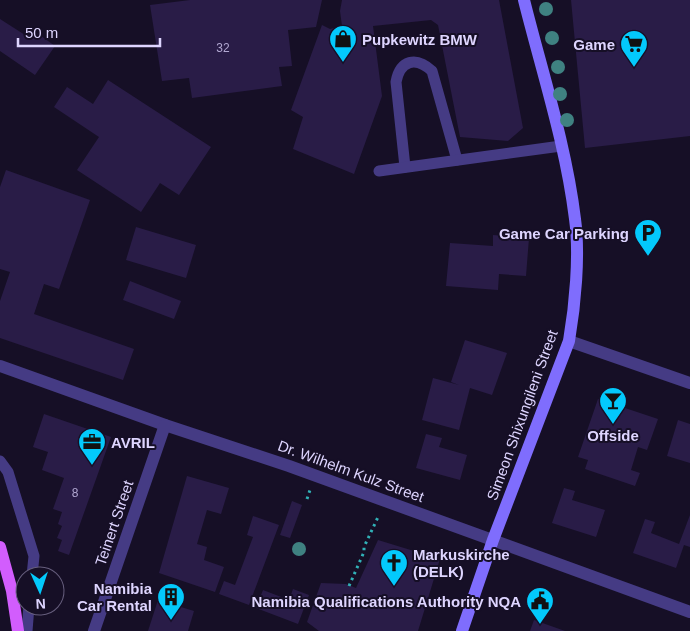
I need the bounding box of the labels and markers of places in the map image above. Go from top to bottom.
shop icon: Pupkewitz BMW [328,24,358,63]
supermarket icon: Game [619,29,649,68]
place label: Pupkewitz BMW [362,31,478,48]
place label: Game [573,36,615,53]
parking icon: Game Car Parking [633,218,663,257]
place label: Game Car Parking [499,225,629,242]
bar icon: Offside [598,386,628,425]
office icon: AVRIL [77,427,107,466]
place label: Offside [587,427,639,444]
place label: AVRIL [111,434,155,451]
place label: Markuskirche (DELK) [413,546,510,580]
church icon: Markuskirche (DELK) [379,548,409,587]
place label: Namibia Car Rental [77,580,153,614]
building icon: Namibia Car Rental [156,582,186,621]
public building icon: Namibia Qualifications Authority NQA [525,586,555,625]
place label: Namibia Qualifications Authority NQA [252,593,521,610]

